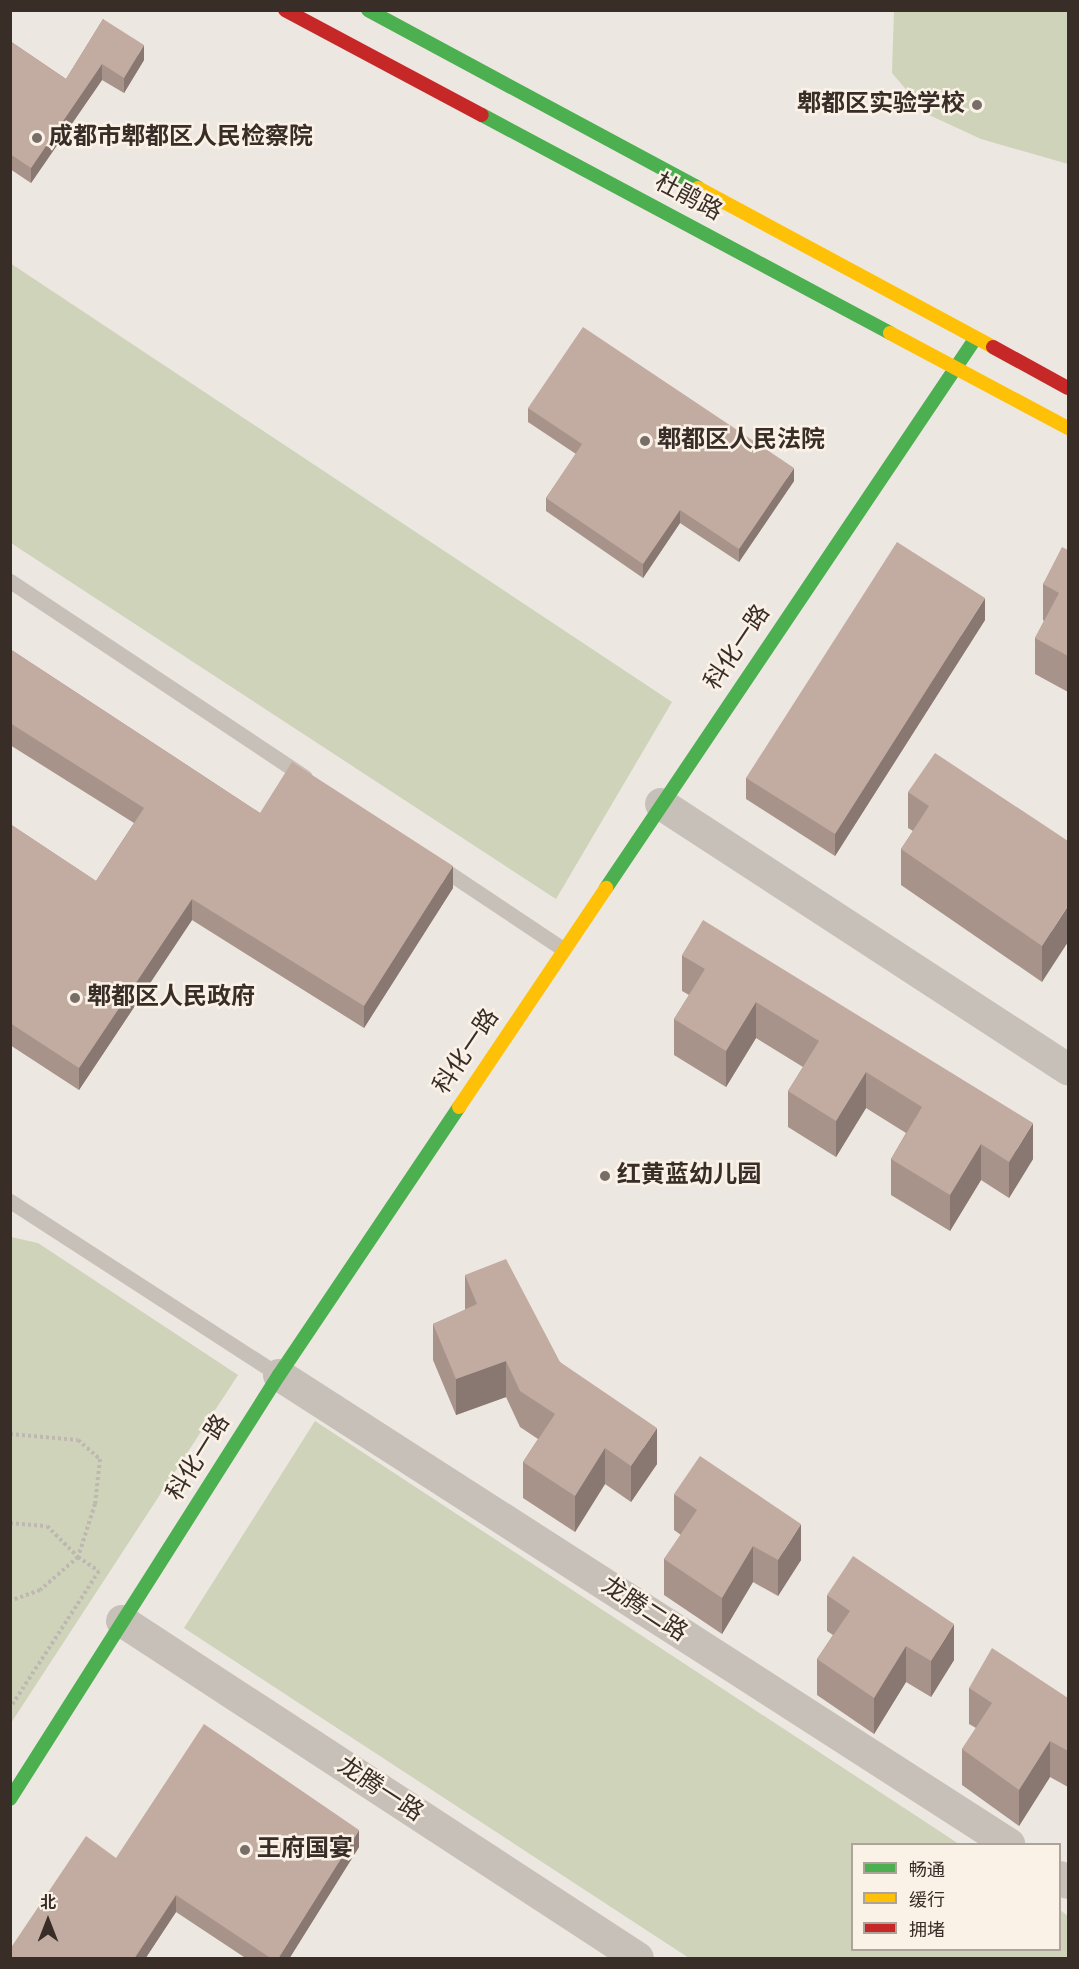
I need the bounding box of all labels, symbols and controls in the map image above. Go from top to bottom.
place label: 郫都区实验学校 [797,91,965,119]
marker: 郫都区实验学校 [970,98,984,112]
place label: 成都市郫都区人民检察院 [49,124,313,152]
marker: 成都市郫都区人民检察院 [30,131,44,145]
street label: 杜鹃路 [649,168,727,228]
place label: 郫都区人民法院 [657,427,825,455]
marker: 郫都区人民法院 [638,434,652,448]
street label: 科化一路 [699,600,777,696]
place label: 郫都区人民政府 [87,984,255,1012]
marker: 郫都区人民政府 [68,991,82,1005]
street label: 科化一路 [428,1004,506,1100]
place label: 红黄蓝幼儿园 [617,1162,761,1190]
marker: 红黄蓝幼儿园 [598,1169,612,1183]
street label: 科化一路 [161,1410,237,1506]
street label: 龙腾二路 [596,1572,692,1648]
street label: 龙腾一路 [332,1752,428,1828]
place label: 王府国宴 [257,1836,353,1864]
marker: 王府国宴 [238,1843,252,1857]
legend [851,1843,1061,1951]
text: 畅通 [909,1862,945,1880]
north arrow [18,1891,78,1951]
text: 缓行 [909,1892,945,1910]
text: 北 [40,1895,56,1911]
text: 拥堵 [909,1922,945,1940]

